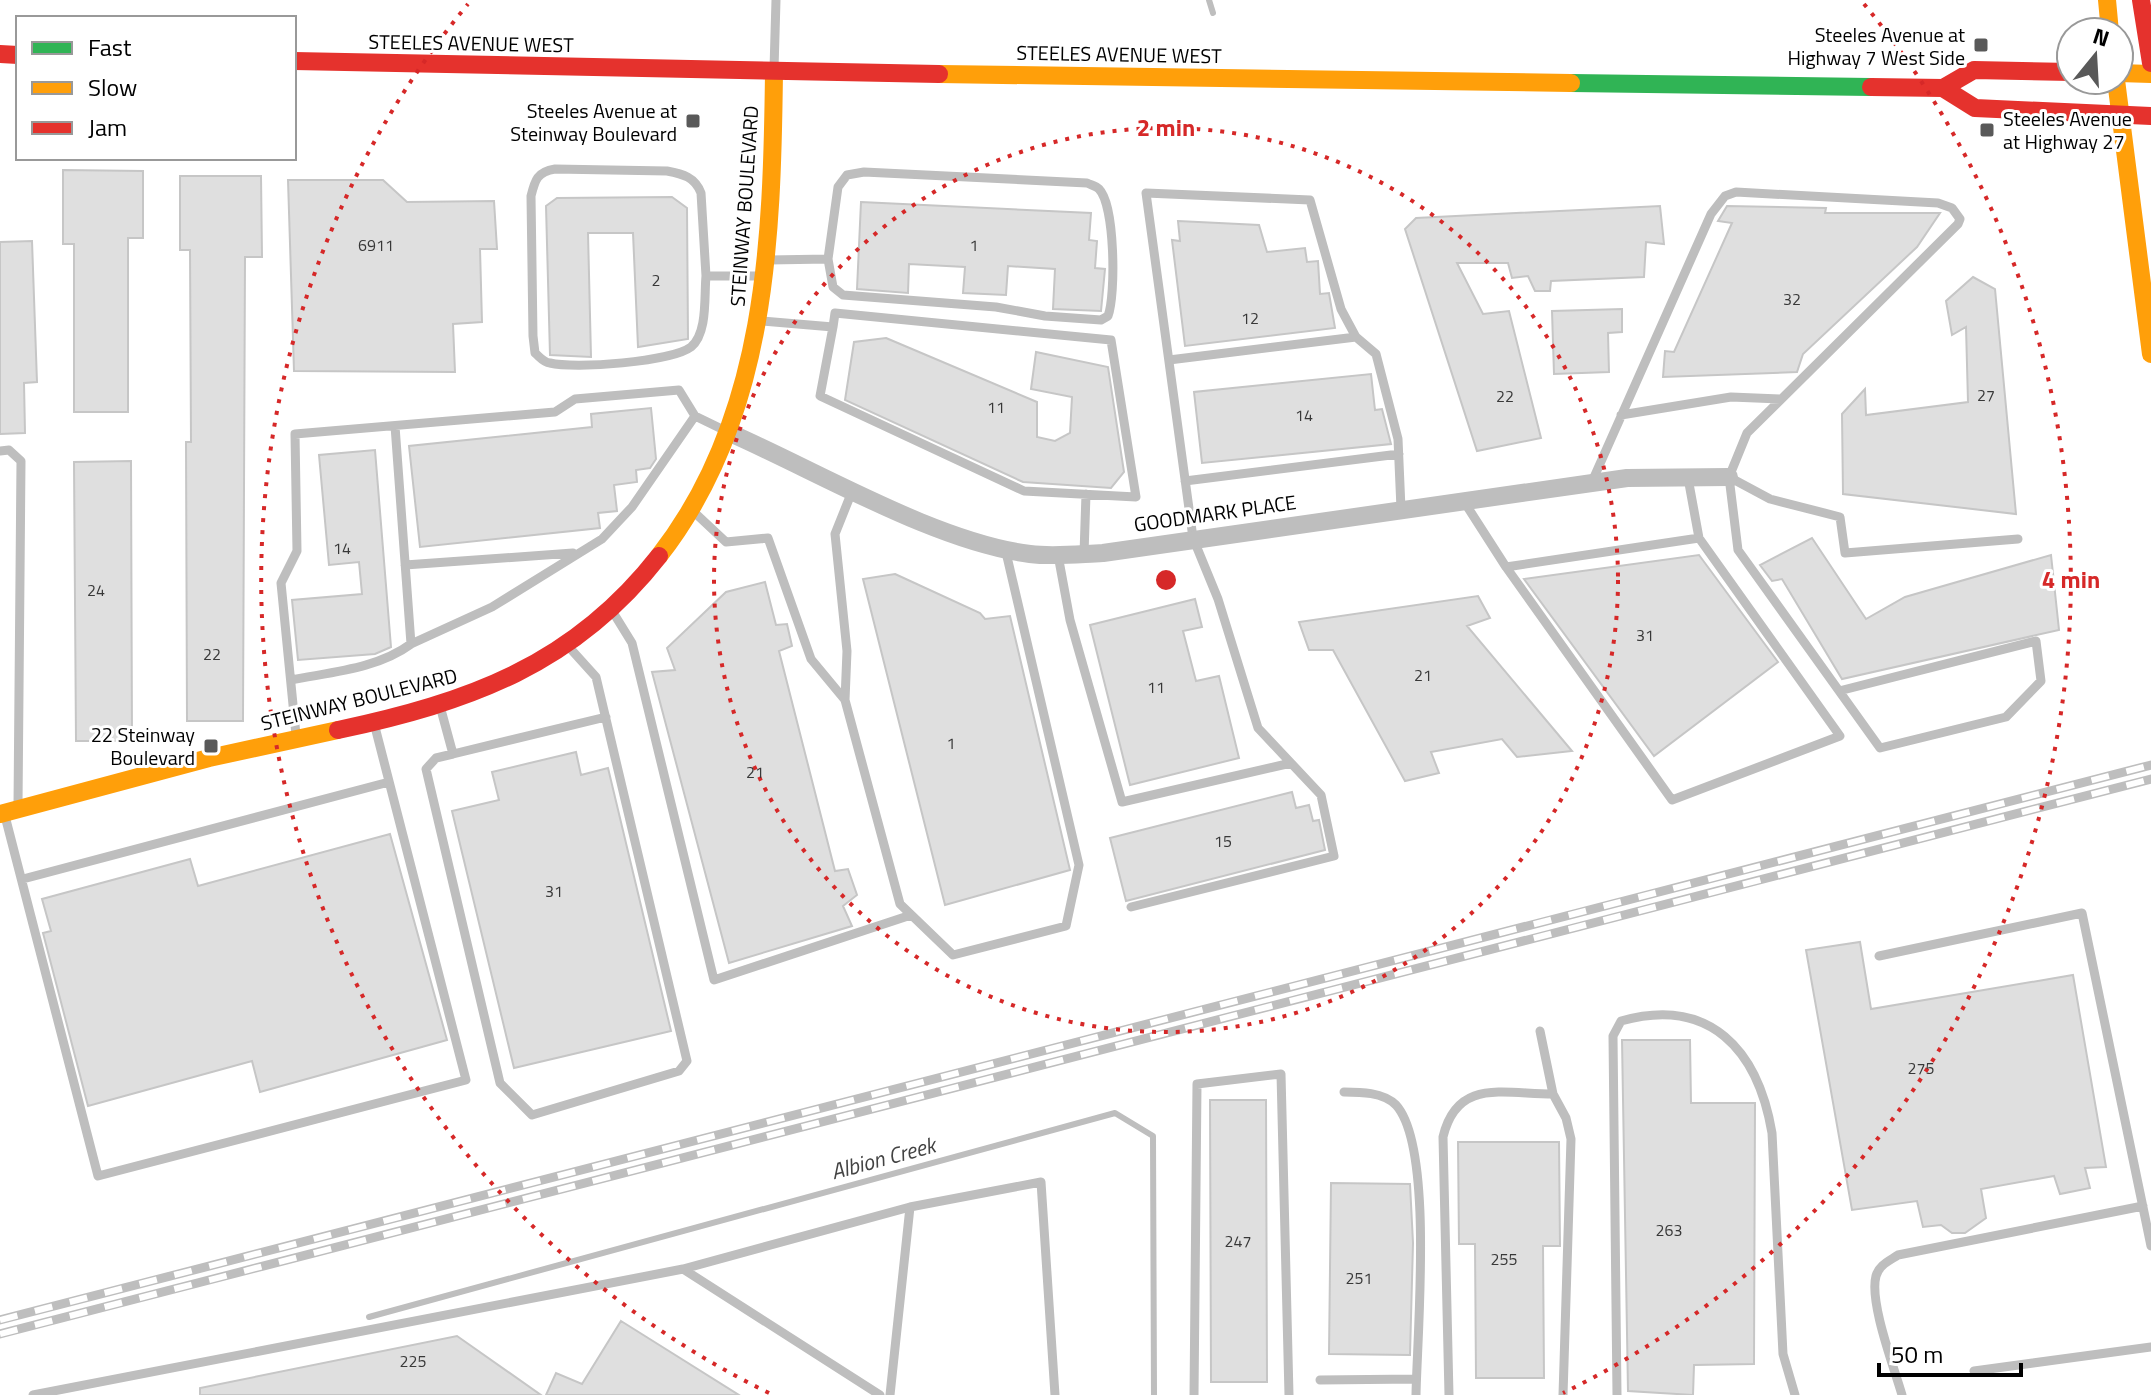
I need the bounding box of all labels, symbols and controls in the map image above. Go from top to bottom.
legend [16,16,296,160]
north arrow [2055,16,2135,96]
text: N [2089,18,2114,56]
place label: Steeles Avenue at Highway 7 West Side [1787,19,1965,73]
street label: STEELES AVENUE WEST [368,26,574,60]
text: Fast [88,29,132,65]
marker: Steeles Avenue at Highway 7 West Side [1972,36,1990,54]
street label: STEELES AVENUE WEST [1016,37,1222,71]
text: Slow [88,69,137,105]
place label: Steeles Avenue at Steinway Boulevard [510,95,677,149]
place label: Steeles Avenue at Highway 27 [2003,103,2132,157]
street label: STEINWAY BOULEVARD [722,104,766,308]
text: Jam [88,109,127,145]
text: 2 min [1137,109,1195,145]
marker: Steeles Avenue at Steinway Boulevard [684,112,702,130]
marker: Steeles Avenue at Highway 27 [1978,121,1996,139]
house number: 6911 [358,233,394,257]
house number: 1 [970,233,978,257]
house number: 2 [652,268,660,292]
house number: 32 [1783,287,1801,311]
house number: 12 [1241,306,1259,330]
house number: 27 [1977,383,1995,407]
house number: 22 [1496,384,1514,408]
house number: 11 [987,395,1005,419]
house number: 14 [1295,403,1313,427]
street label: GOODMARK PLACE [1132,486,1298,540]
house number: 14 [333,536,351,560]
text: 4 min [2042,561,2100,597]
centre of rings [1152,566,1180,594]
house number: 24 [87,578,105,602]
house number: 31 [1636,623,1654,647]
house number: 22 [203,642,221,666]
street label: STEINWAY BOULEVARD [257,660,461,738]
house number: 21 [1414,663,1432,687]
house number: 11 [1147,675,1165,699]
place label: 22 Steinway Boulevard [91,719,195,773]
house number: 1 [947,731,955,755]
marker: 22 Steinway Boulevard [202,737,220,755]
house number: 21 [746,760,764,784]
house number: 15 [1214,829,1232,853]
house number: 31 [545,879,563,903]
house number: 275 [1908,1056,1934,1080]
water label: Albion Creek [827,1127,941,1188]
house number: 263 [1656,1218,1682,1242]
house number: 247 [1225,1229,1251,1253]
house number: 255 [1491,1247,1517,1271]
house number: 251 [1346,1266,1372,1290]
scale bar [1879,1327,2021,1377]
text: 50 m [1891,1336,1943,1372]
house number: 225 [400,1349,426,1373]

